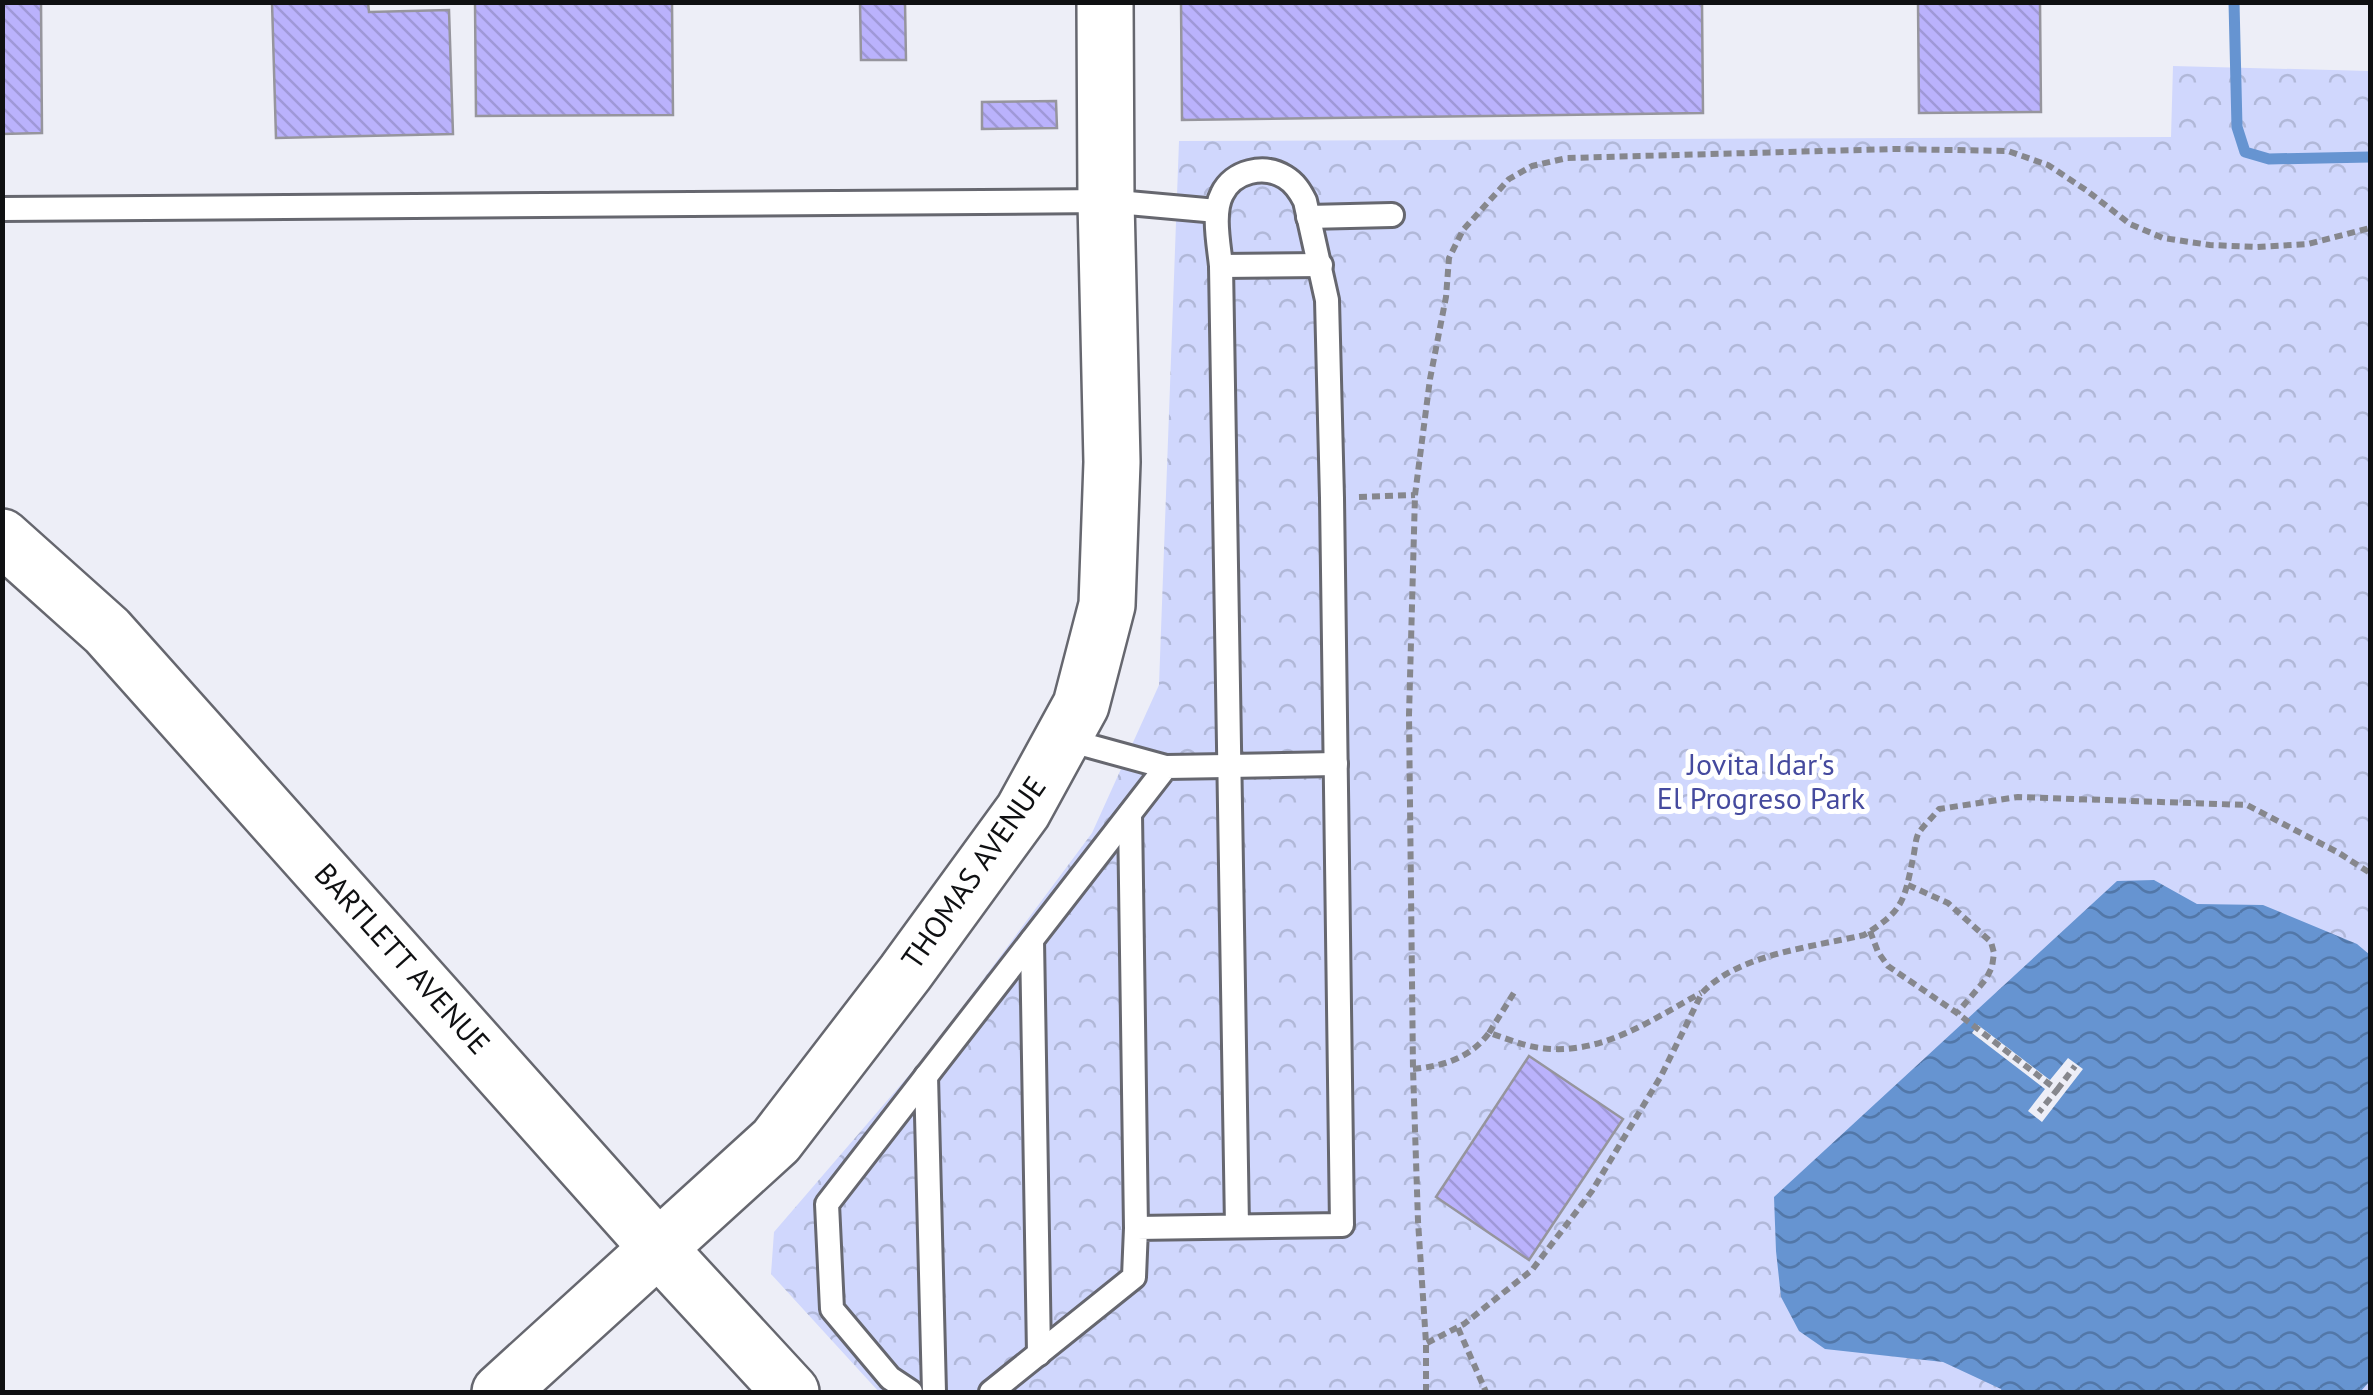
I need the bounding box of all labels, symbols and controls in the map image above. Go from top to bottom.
park label: Jovita Idar's El Progreso Park [1657,744,1866,817]
street label: THOMAS AVENUE [892,768,1054,976]
street label: BARTLETT AVENUE [307,854,499,1062]

